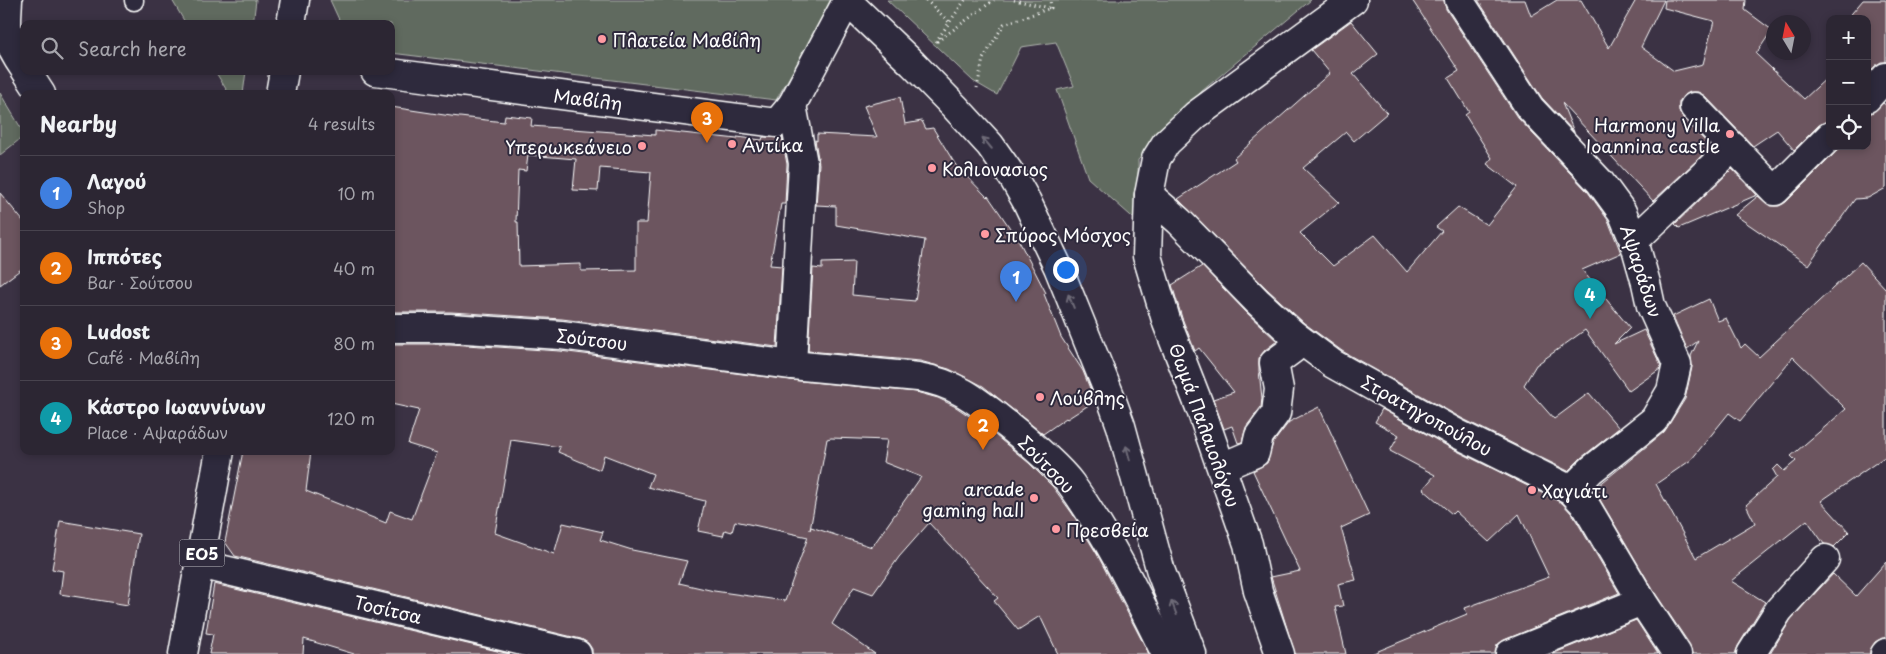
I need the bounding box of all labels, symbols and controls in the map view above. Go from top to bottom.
north arrow [1766,15,1811,60]
map controls [1826,15,1871,150]
button: + [1826,15,1871,60]
search box [20,20,395,75]
place label: Πλατεία Μαβίλη [612,26,761,53]
marker: Πλατεία Μαβίλη [596,33,608,45]
icon: search [38,34,66,62]
text: Search here [78,34,187,62]
button: − [1826,60,1871,105]
street label: Μαβίλη [552,81,624,117]
pin: 3 [691,102,723,143]
button: locate [1826,105,1871,150]
text: Nearby [40,107,117,139]
text: 4 results [308,111,375,135]
place label: Harmony Villa Ioannina castle [1586,111,1720,159]
marker: Harmony Villa Ioannina castle [1724,128,1736,140]
place label: Αντίκα [742,131,804,158]
place label: Υπερωκεάνειο [505,133,632,160]
one-way arrow [981,136,993,149]
marker: Αντίκα [726,138,738,150]
marker: Υπερωκεάνειο [636,140,648,152]
place label: Κολιονασιος [942,155,1048,182]
marker: Κολιονασιος [926,162,938,174]
text: Λαγού [87,167,147,195]
text: 1 [52,181,60,205]
text: 10 m [338,181,375,205]
text: Shop [87,195,125,219]
place label: Σπύρος Μόσχος [995,221,1131,248]
street label: Αψαράδων [1614,221,1670,321]
marker: Σπύρος Μόσχος [979,228,991,240]
text: Ιππότες [87,242,162,270]
text: 2 [50,256,62,280]
text: 40 m [333,256,375,280]
your location [1053,257,1079,283]
pin: 1 [1000,261,1032,302]
text: Bar · Σούτσου [87,270,193,294]
pin: 4 [1574,278,1606,319]
one-way arrow [1066,293,1075,308]
text: Ludost [87,317,150,345]
street label: Σούτσου [555,321,629,357]
text: 3 [51,331,61,355]
text: 80 m [333,331,375,355]
street label: Θωμά Παλαιολόγου [1163,339,1247,511]
text: Café · Μαβίλη [87,345,200,369]
street label: Στρατηγοπούλου [1357,368,1497,462]
place label: Λούβλης [1050,384,1125,411]
marker: Λούβλης [1034,391,1046,403]
text: Κάστρο Ιωαννίνων [87,392,266,420]
text: 4 [51,406,61,430]
text: 120 m [328,406,375,430]
pin: 2 [967,409,999,450]
text: Place · Αψαράδων [87,420,228,444]
street label: Σούτσου [1013,429,1081,499]
one-way arrow [1123,445,1132,461]
place label: arcade gaming hall [923,475,1024,523]
place label: Χαγιάτι [1542,477,1608,504]
marker: Χαγιάτι [1526,484,1538,496]
marker: arcade gaming hall [1028,492,1040,504]
place label: Πρεσβεία [1066,516,1149,543]
marker: Πρεσβεία [1050,523,1062,535]
road number: ΕΟ5 [180,540,224,566]
street label: Τοσίτσα [351,588,425,630]
one-way arrow [1169,601,1178,617]

